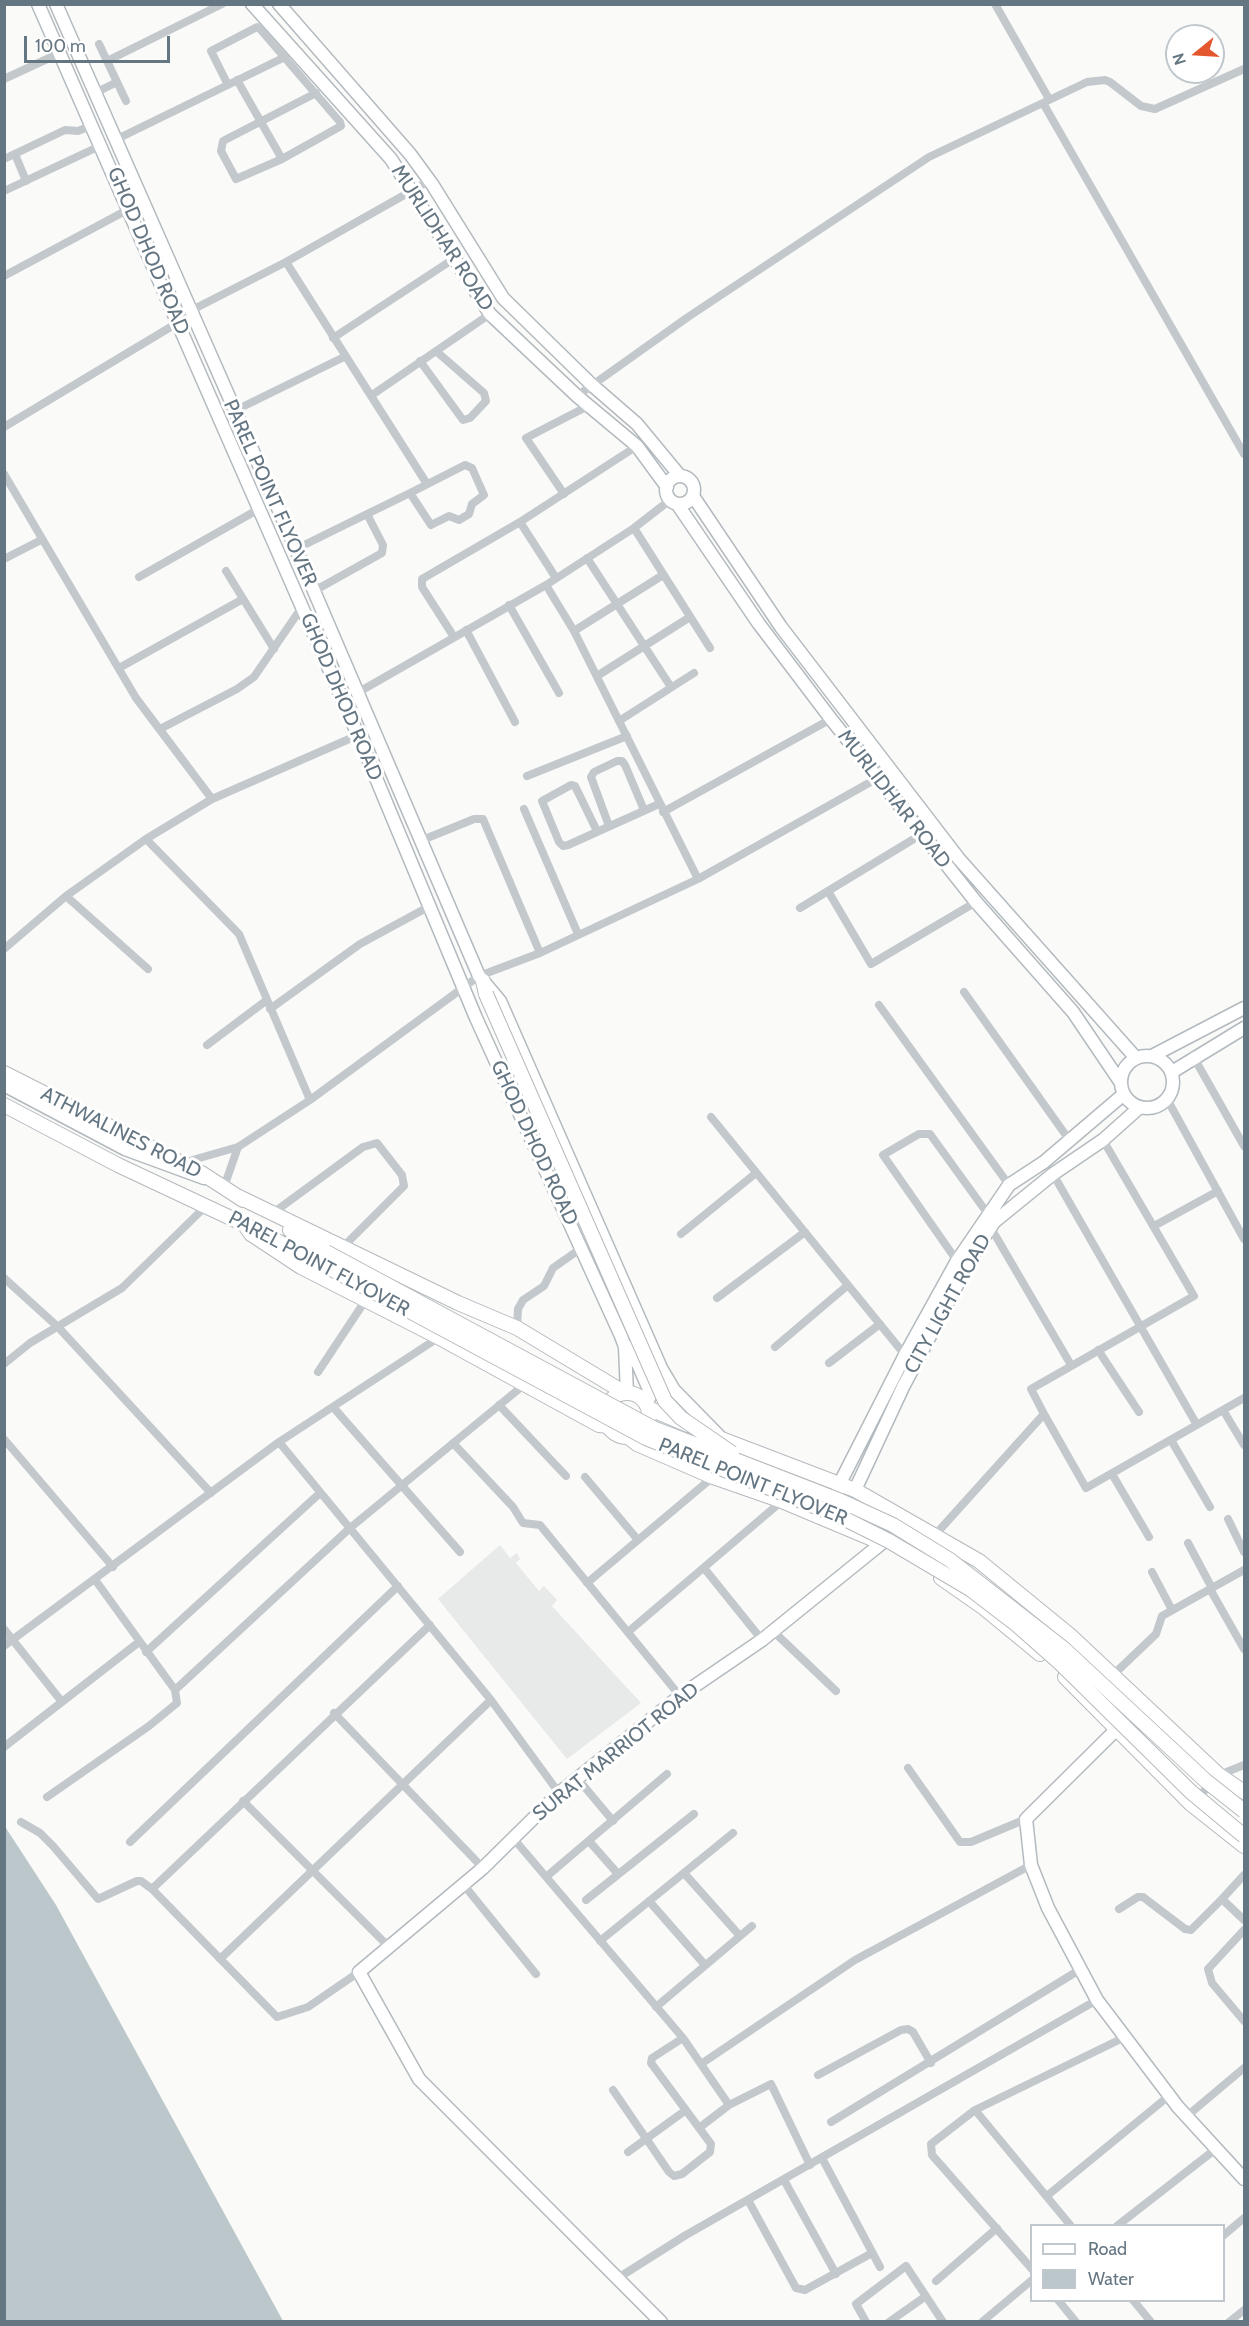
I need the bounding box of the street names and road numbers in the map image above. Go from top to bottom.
street label: MURLIDHAR ROAD [386,160,498,316]
street label: GHOD DHOD ROAD [102,164,194,338]
street label: PAREL POINT FLYOVER [218,396,322,590]
street label: GHOD DHOD ROAD [295,610,387,784]
street label: MURLIDHAR ROAD [832,725,956,873]
street label: GHOD DHOD ROAD [485,1057,583,1229]
street label: ATHWALINES ROAD [37,1082,205,1184]
street label: PAREL POINT FLYOVER [224,1206,414,1322]
street label: CITY LIGHT ROAD [900,1230,996,1378]
street label: PAREL POINT FLYOVER [655,1433,851,1531]
street label: SURAT MARRIOT ROAD [528,1678,704,1826]

